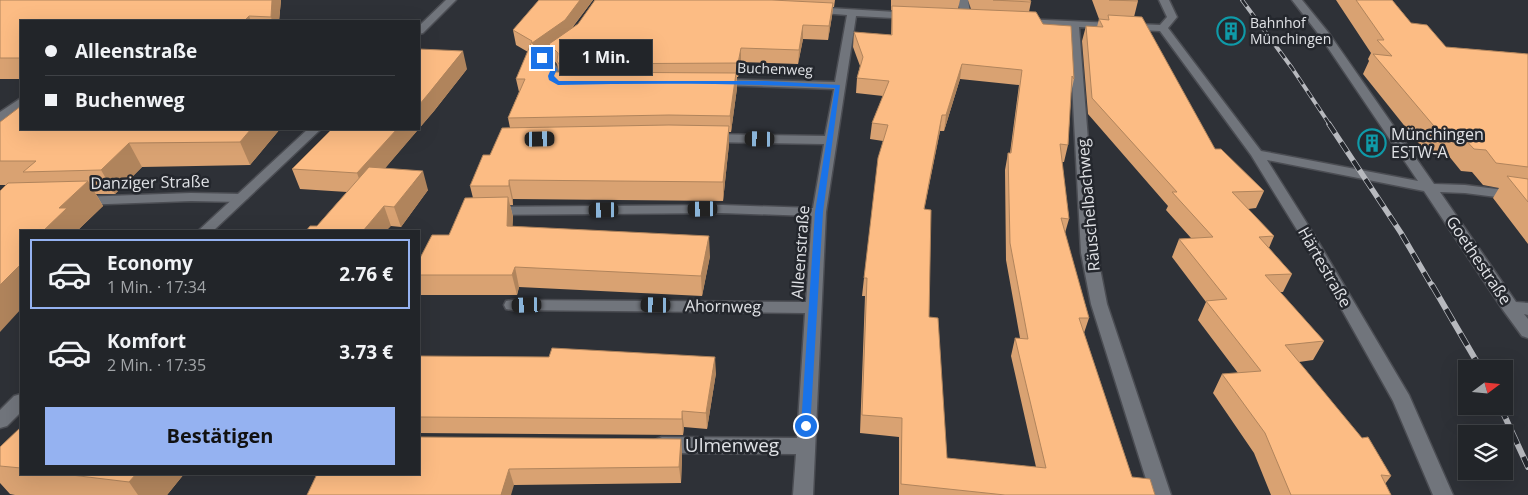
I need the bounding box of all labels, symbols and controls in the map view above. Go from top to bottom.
place label: Bahnhof Münchingen [1250,13,1331,48]
building icon: Bahnhof Münchingen [1216,16,1246,46]
text: Alleenstraße [75,38,197,64]
callout: 1 Min. [560,40,652,76]
text: 1 Min. [582,46,630,68]
route end [531,47,553,69]
street label: Buchenweg [737,58,814,79]
text: Buchenweg [75,87,184,113]
place label: Münchingen ESTW-A [1391,123,1484,163]
building icon: Münchingen ESTW-A [1357,128,1387,158]
car [524,131,555,147]
car [744,131,775,147]
street label: Räuschelbachweg [1071,138,1105,272]
street label: Danziger Straße [90,170,210,194]
car [687,201,718,217]
car [588,202,619,218]
street label: Alleenstraße [786,204,814,299]
street label: Goethestraße [1441,211,1517,309]
street label: Härtestraße [1293,223,1357,311]
text: Economy [107,250,193,276]
icon: car [47,252,92,297]
text: 2.76 € [339,261,393,287]
text: 1 Min. · 17:34 [107,276,206,298]
street label: Ahornweg [685,294,761,318]
car [511,297,542,313]
car [640,297,671,313]
text: Komfort [107,328,186,354]
icon: car [47,330,92,375]
text: 3.73 € [339,339,393,365]
text: 2 Min. · 17:35 [107,354,206,376]
north arrow [1458,360,1512,415]
map controls [1458,360,1513,480]
button: Bestätigen [45,407,395,465]
route start [795,415,817,437]
button: layers [1458,425,1513,480]
street label: Ulmenweg [685,432,779,458]

